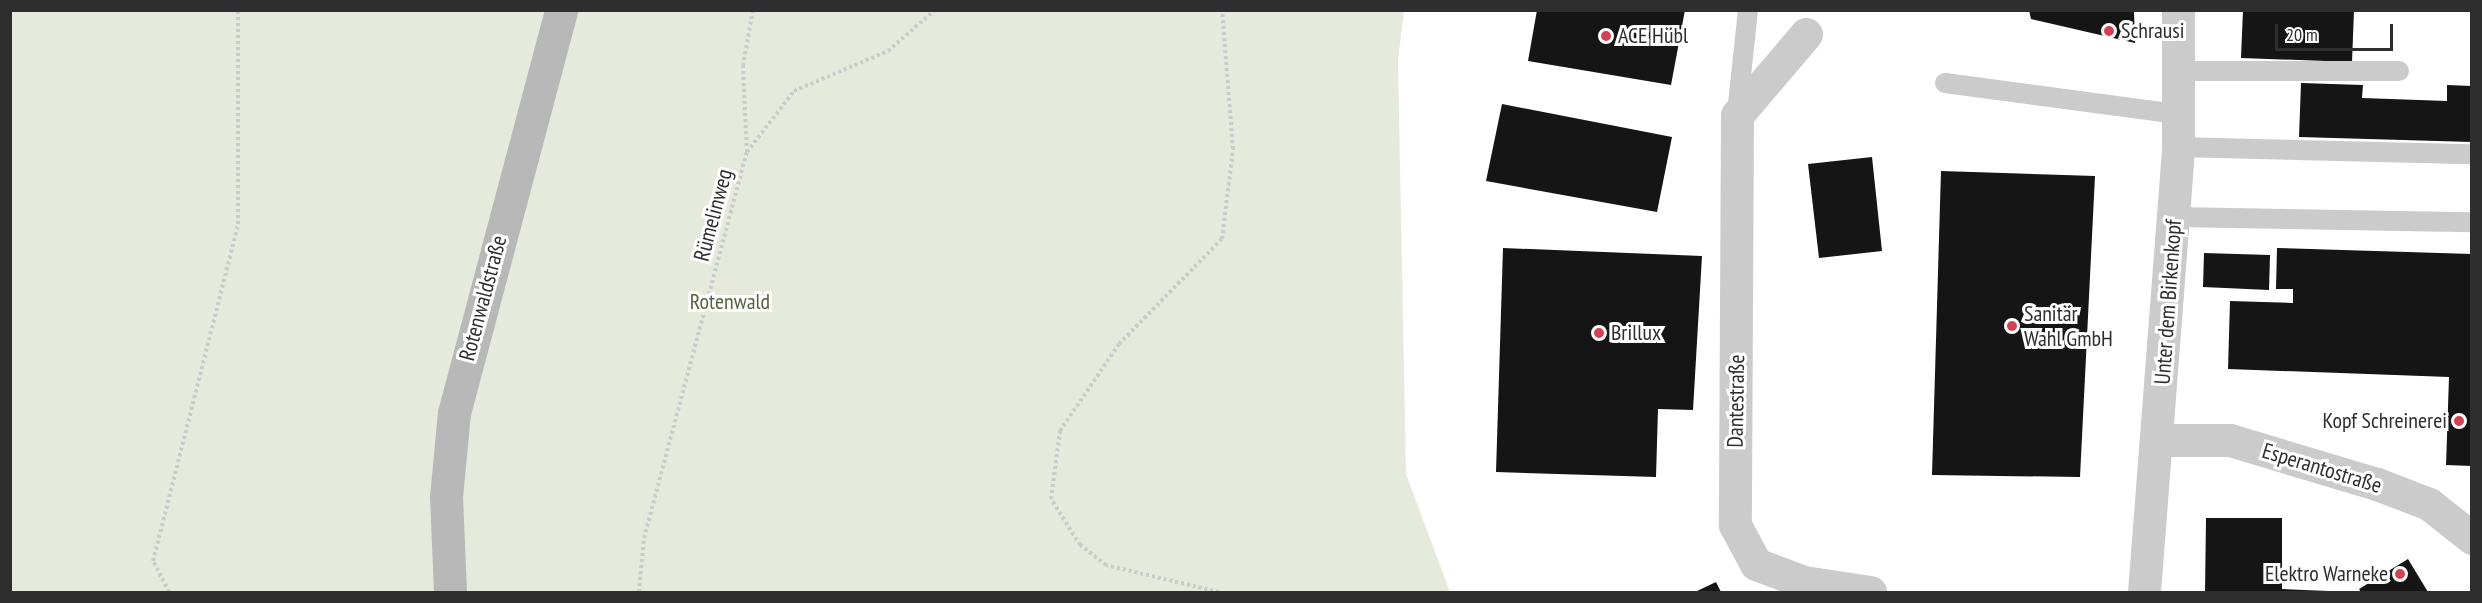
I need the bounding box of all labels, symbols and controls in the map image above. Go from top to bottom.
scale bar [2278,12,2396,50]
place label: Schrausi [2121,18,2185,44]
place label: ACE Hübl [1618,23,1688,49]
text: 20 m [2286,23,2318,46]
marker: Schrausi [2102,24,2116,38]
marker: ACE Hübl [1599,29,1613,43]
street label: Rümelinweg [688,166,738,264]
street label: Unter dem Birkenkopf [2149,219,2187,385]
street label: Rotenwaldstraße [454,233,512,363]
park label: Rotenwald [690,289,770,315]
place label: Sanitär Wahl GmbH [2024,300,2113,352]
marker: Sanitär Wahl GmbH [2005,319,2019,333]
place label: Brillux [1611,320,1661,346]
marker: Brillux [1592,326,1606,340]
street label: Dantestraße [1722,354,1750,448]
place label: Kopf Schreinerei [2322,408,2447,434]
marker: Kopf Schreinerei [2452,414,2466,428]
street label: Esperantostraße [2259,437,2385,499]
place label: Elektro Warneke [2265,561,2388,587]
marker: Elektro Warneke [2393,567,2407,581]

